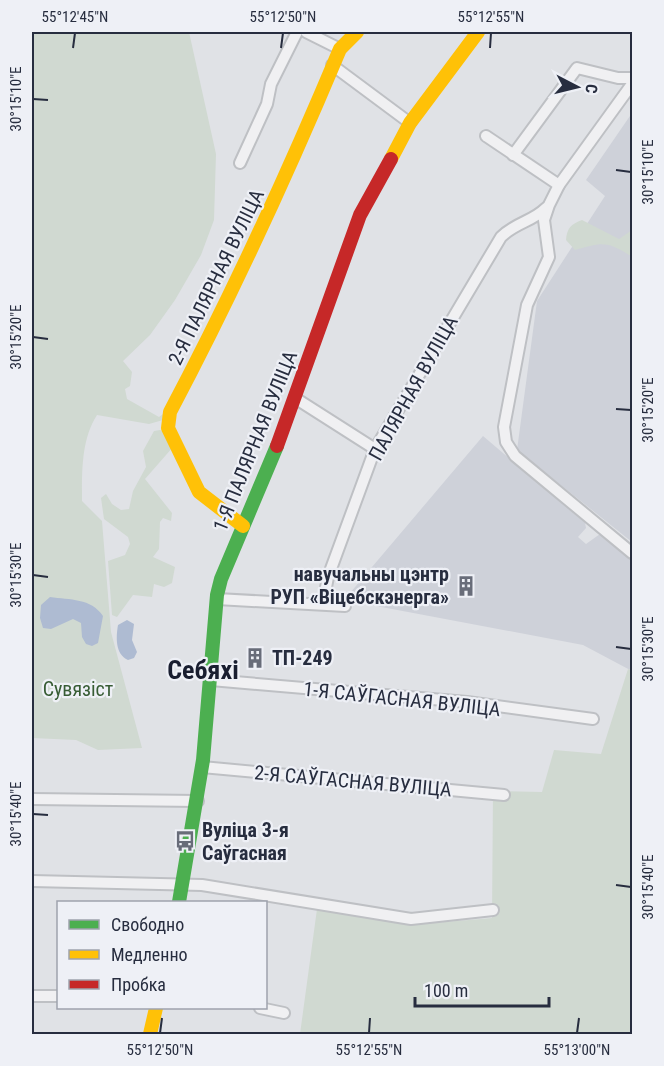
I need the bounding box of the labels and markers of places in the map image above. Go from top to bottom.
place label: навучальны цэнтр РУП «Віцебскэнерга» [270,562,449,609]
building icon: навучальны цэнтр РУП «Віцебскэнерга» [454,574,478,598]
building icon: ТП-249 [243,646,267,670]
place label: ТП-249 [272,646,333,670]
place label: Вуліца 3-я Саўгасная [202,818,289,865]
bus stop icon: Вуліца 3-я Саўгасная [173,829,197,853]

